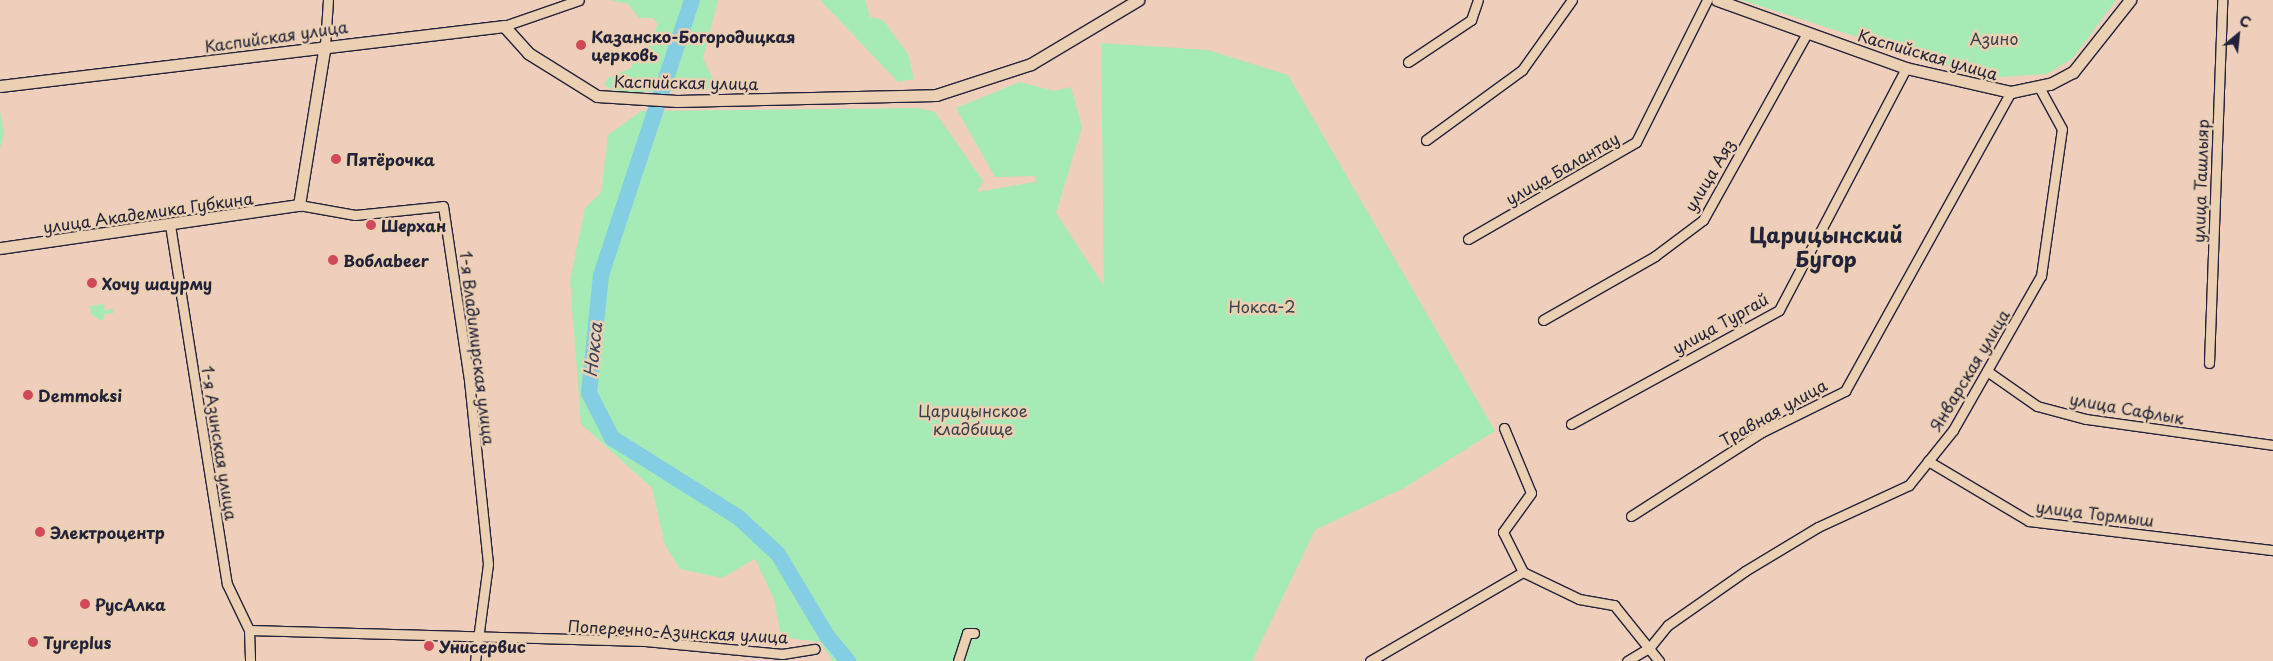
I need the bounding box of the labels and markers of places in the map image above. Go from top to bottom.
place label: Казанско-Богородицкая церковь [591,26,795,64]
marker: Казанско-Богородицкая церковь [575,39,587,51]
place label: Пятёрочка [346,149,435,169]
marker: Пятёрочка [330,153,342,165]
place label: Шерхан [381,215,446,235]
marker: Шерхан [365,219,377,231]
place label: Воблаbeer [343,250,429,270]
marker: Воблаbeer [327,254,339,266]
place label: Хочу шаурму [102,273,212,293]
marker: Хочу шаурму [86,277,98,289]
place label: Demmoksi [38,385,122,405]
marker: Demmoksi [22,389,34,401]
place label: Электроцентр [50,522,165,542]
marker: Электроцентр [34,526,46,538]
place label: РусАлка [95,594,166,614]
marker: РусАлка [79,598,91,610]
place label: Tyreplus [43,632,111,652]
marker: Tyreplus [27,636,39,648]
place label: Унисервис [439,636,526,656]
marker: Унисервис [423,640,435,652]

